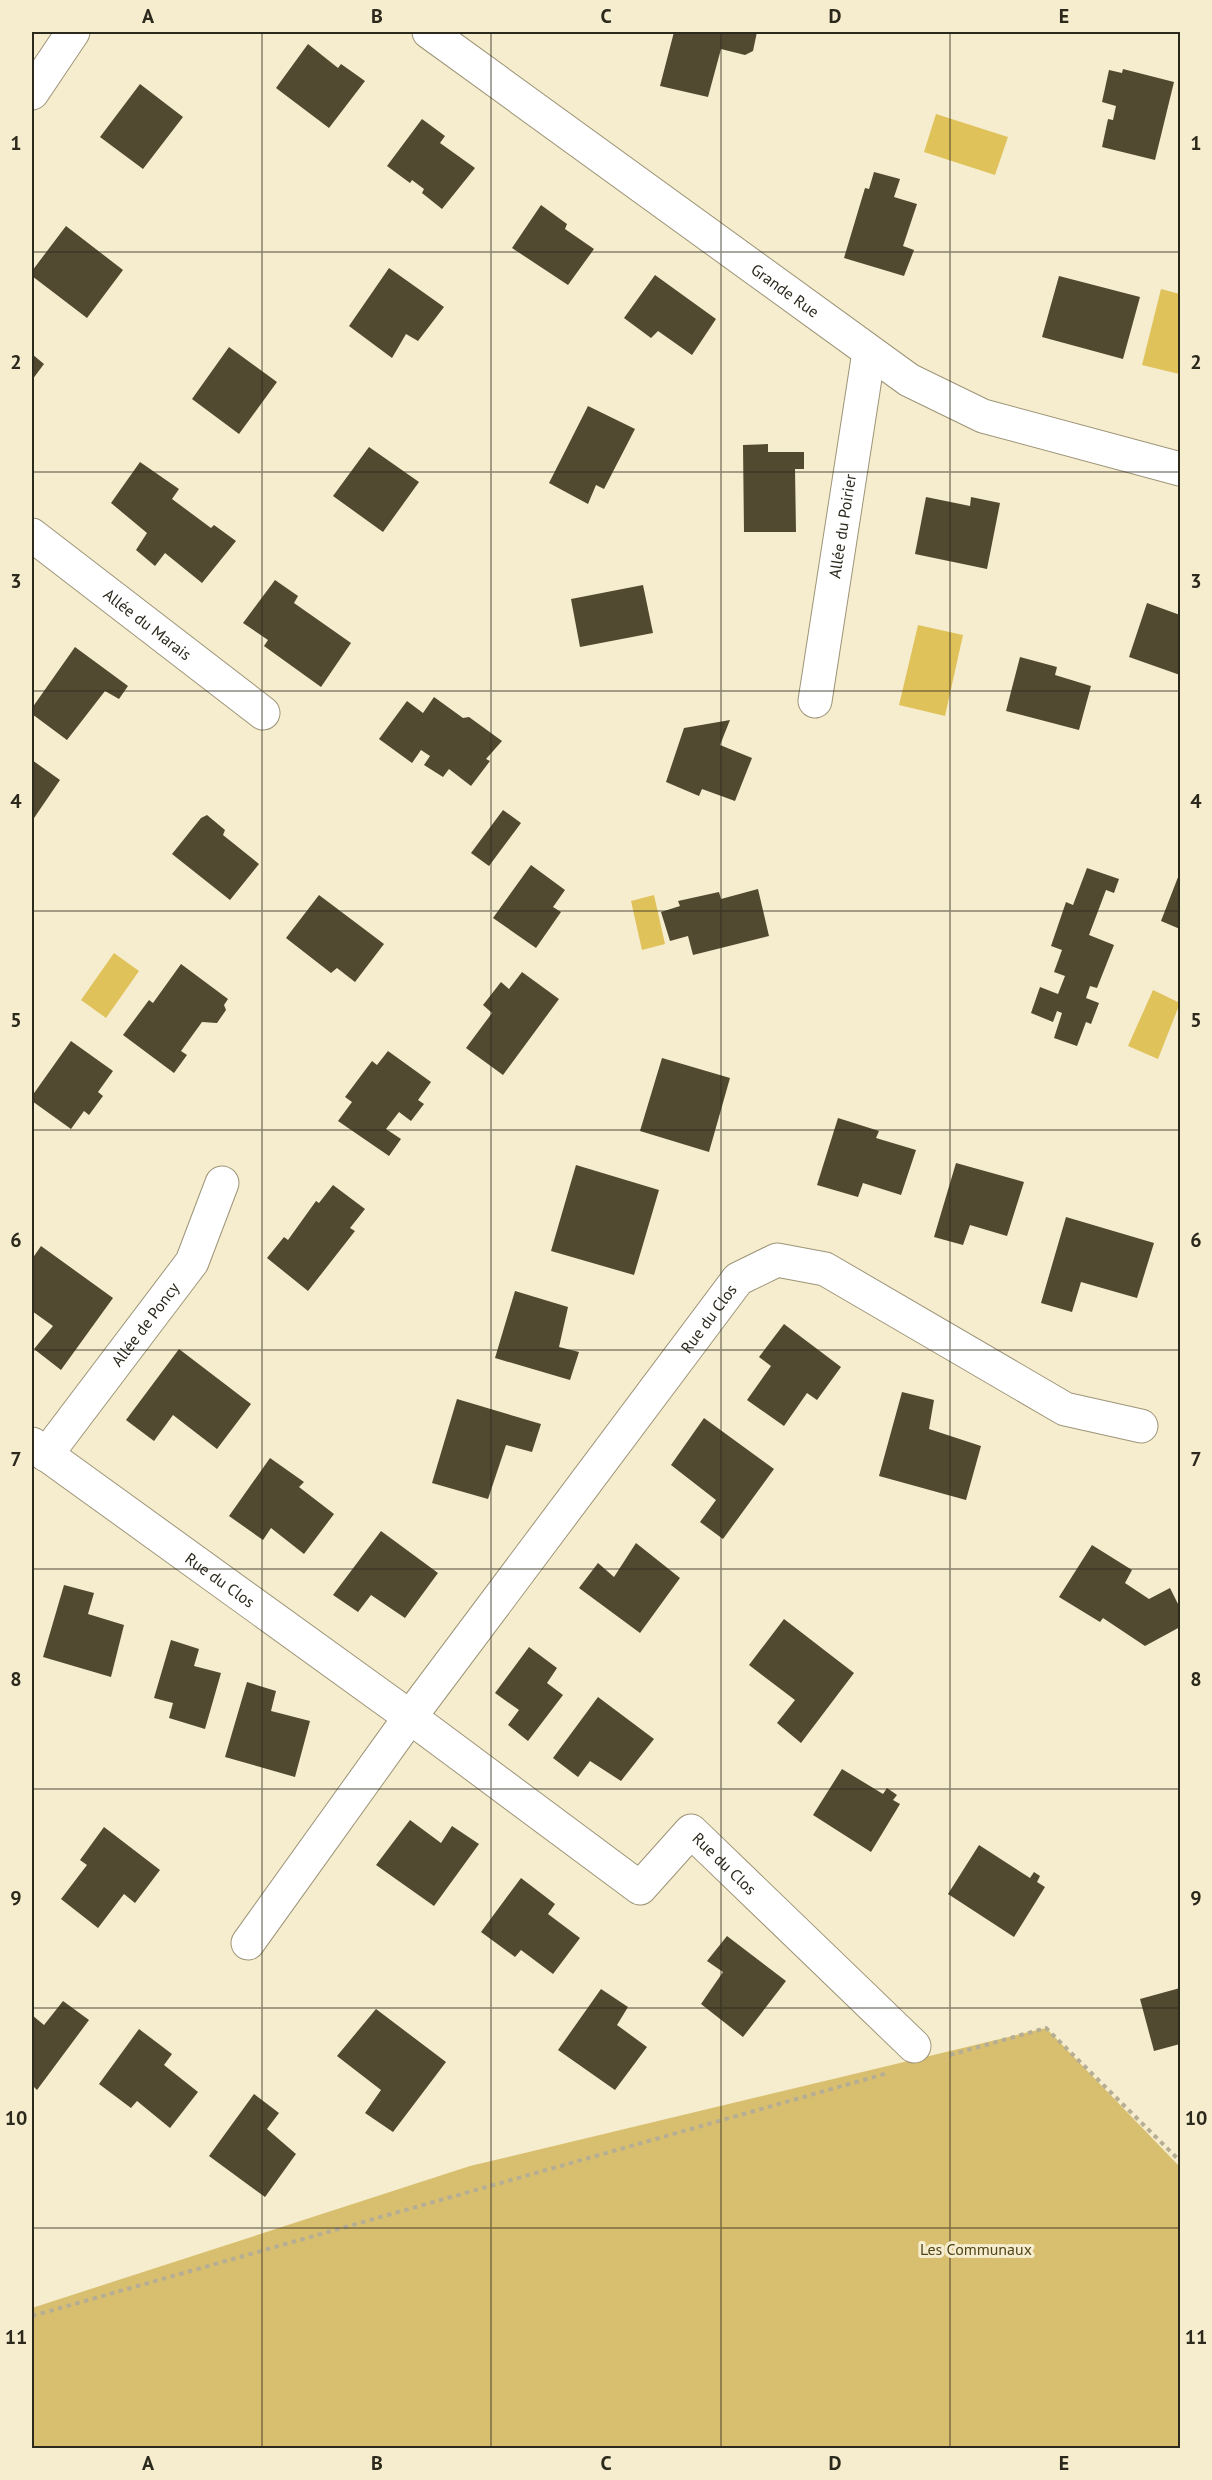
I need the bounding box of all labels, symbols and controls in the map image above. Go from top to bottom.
text: A [142,3,155,29]
text: B [371,3,383,29]
text: C [600,3,612,29]
text: D [829,3,842,29]
text: E [1059,3,1069,29]
text: 1 [10,130,22,156]
text: 1 [1190,130,1202,156]
street label: Grande Rue [747,259,823,322]
text: 2 [10,349,22,375]
text: 2 [1190,349,1202,375]
street label: Allée du Poirier [824,472,860,580]
text: 3 [10,568,22,594]
text: 3 [1190,568,1202,594]
street label: Allée du Marais [100,584,196,664]
text: 4 [10,788,22,814]
text: 4 [1190,788,1202,814]
text: 5 [10,1007,22,1033]
text: 5 [1190,1007,1202,1033]
text: 6 [10,1227,22,1253]
text: 6 [1190,1227,1202,1253]
street label: Allée de Poncy [107,1278,184,1370]
street label: Rue du Clos [676,1280,741,1357]
text: 7 [10,1446,22,1472]
text: 7 [1190,1446,1202,1472]
street label: Rue du Clos [181,1548,259,1612]
text: 8 [10,1666,22,1692]
text: 8 [1190,1666,1202,1692]
street label: Rue du Clos [688,1828,761,1899]
text: 9 [10,1885,22,1911]
text: 9 [1190,1885,1202,1911]
text: 10 [5,2105,27,2131]
text: 10 [1185,2105,1207,2131]
park label: Les Communaux [920,2239,1032,2259]
text: 11 [5,2324,27,2350]
text: 11 [1185,2324,1207,2350]
text: A [142,2450,155,2476]
text: B [371,2450,383,2476]
text: C [600,2450,612,2476]
text: D [829,2450,842,2476]
text: E [1059,2450,1069,2476]

